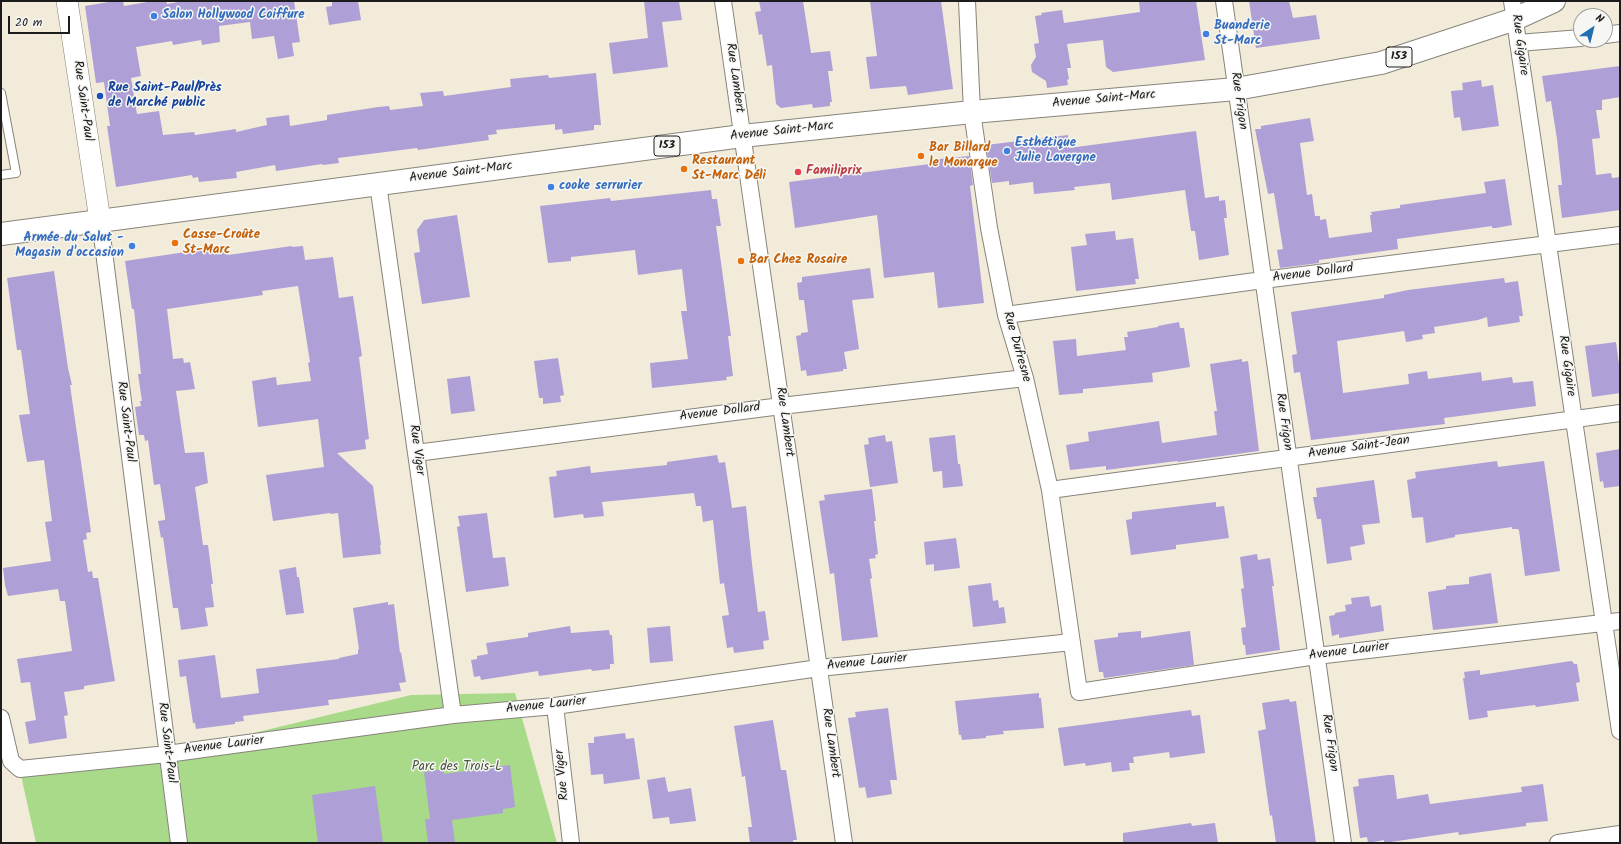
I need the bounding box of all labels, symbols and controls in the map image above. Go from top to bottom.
scale bar [10,8,72,34]
place label: Salon Hollywood Coiffure [162,8,305,24]
north arrow [1573,8,1613,48]
text: N [1591,10,1607,28]
marker: Salon Hollywood Coiffure [149,11,159,21]
text: 20 m [15,13,42,32]
street label: Rue Gigaire [1507,13,1531,77]
place label: Buanderie St-Marc [1214,19,1270,50]
marker: Buanderie St-Marc [1201,29,1211,39]
street label: Rue Lambert [721,42,747,114]
road number: 153 [1386,47,1412,67]
street label: Rue Saint-Paul [69,60,95,142]
street label: Rue Frigon [1226,71,1250,131]
place label: Rue Saint-Paul/Près de Marché public [108,81,222,112]
street label: Avenue Saint-Marc [1052,88,1156,112]
marker: Rue Saint-Paul/Près de Marché public [95,91,105,101]
street label: Avenue Saint-Marc [729,119,835,145]
road number: 153 [654,136,680,156]
place label: Esthétique Julie Lavergne [1015,136,1096,167]
place label: Bar Billard le Monarque [929,141,998,172]
marker: Esthétique Julie Lavergne [1002,146,1012,156]
marker: Bar Billard le Monarque [916,151,926,161]
place label: Restaurant St-Marc Déli [692,154,766,185]
street label: Avenue Saint-Marc [408,159,514,187]
marker: Restaurant St-Marc Déli [679,164,689,174]
place label: Familiprix [806,164,862,180]
marker: Familiprix [793,167,803,177]
place label: cooke serrurier [559,179,642,195]
marker: cooke serrurier [546,182,556,192]
place label: Casse-Croûte St-Marc [183,228,260,259]
place label: Armée du Salut - Magasin d'occasion [15,231,124,262]
marker: Casse-Croûte St-Marc [170,238,180,248]
marker: Armée du Salut - Magasin d'occasion [127,241,137,251]
place label: Bar Chez Rosaire [749,253,847,269]
marker: Bar Chez Rosaire [736,256,746,266]
street label: Avenue Dollard [1272,261,1354,287]
street label: Rue Dufresne [998,310,1034,384]
street label: Rue Gigaire [1554,334,1578,398]
street label: Rue Saint-Paul [112,381,138,463]
street label: Rue Lambert [771,386,797,458]
street label: Rue Frigon [1271,392,1295,452]
street label: Avenue Dollard [679,400,761,426]
street label: Rue Viger [405,424,427,476]
street label: Avenue Saint-Jean [1307,433,1411,463]
street label: Avenue Laurier [1308,639,1390,665]
street label: Avenue Laurier [826,651,908,675]
street label: Avenue Laurier [505,694,587,718]
street label: Rue Saint-Paul [153,702,179,784]
street label: Rue Lambert [817,707,843,779]
street label: Rue Frigon [1317,713,1341,773]
street label: Avenue Laurier [183,733,265,759]
street label: Rue Viger [553,749,573,801]
park label: Parc des Trois-L [412,760,502,776]

